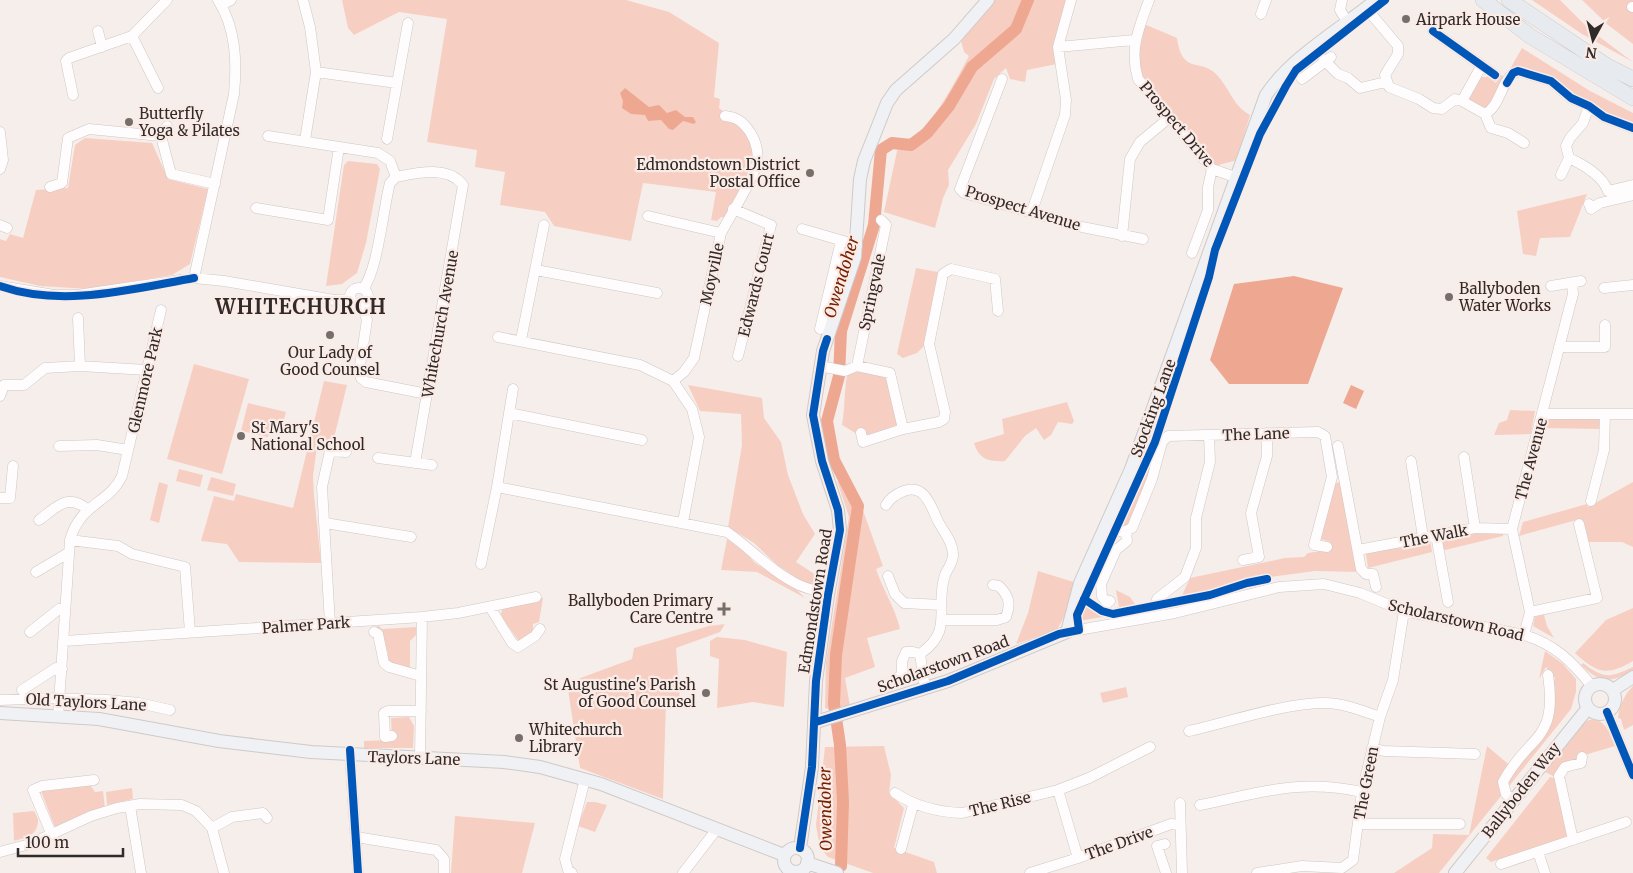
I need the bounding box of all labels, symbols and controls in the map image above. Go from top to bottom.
place label: Airpark House [1415,10,1520,29]
marker: Airpark House [1400,13,1412,25]
north arrow [1568,15,1618,65]
text: N [1585,43,1598,63]
street label: Prospect Drive [1136,77,1218,171]
place label: Butterfly Yoga & Pilates [138,104,240,140]
marker: Butterfly Yoga & Pilates [123,116,135,128]
place label: Edmondstown District Postal Office [636,155,800,191]
marker: Edmondstown District Postal Office [804,167,816,179]
street label: Prospect Avenue [963,181,1083,235]
street label: Edwards Court [734,231,778,339]
water label: Owendoher [819,233,863,320]
street label: Moyville [696,241,728,307]
street label: Whitechurch Avenue [417,249,462,400]
street label: Springvale [855,252,889,332]
place label: Ballyboden Water Works [1458,279,1551,315]
marker: Ballyboden Water Works [1443,291,1455,303]
district label: WHITECHURCH [214,294,387,319]
street label: Glenmore Park [124,325,166,435]
marker: Our Lady of Good Counsel [324,329,336,341]
place label: Our Lady of Good Counsel [280,343,380,379]
street label: Stocking Lane [1126,356,1180,460]
street label: The Avenue [1511,416,1551,502]
place label: St Mary's National School [251,418,365,454]
street label: The Lane [1222,423,1290,445]
marker: St Mary's National School [235,430,247,442]
street label: The Walk [1399,520,1470,552]
street label: Edmondstown Road [794,527,836,675]
place label: Ballyboden Primary Care Centre [568,591,713,627]
street label: Scholarstown Road [1386,595,1526,645]
marker: Ballyboden Primary Care Centre [717,602,731,616]
street label: Palmer Park [261,612,351,638]
street label: Scholarstown Road [875,631,1011,697]
place label: St Augustine's Parish of Good Counsel [544,675,696,711]
marker: St Augustine's Parish of Good Counsel [700,687,712,699]
street label: Old Taylors Lane [25,689,147,715]
place label: Whitechurch Library [528,720,622,756]
marker: Whitechurch Library [513,732,525,744]
street label: Ballyboden Way [1478,738,1564,842]
street label: The Green [1350,745,1382,821]
street label: Taylors Lane [367,747,461,769]
water label: Owendoher [814,766,836,851]
street label: The Rise [967,787,1033,821]
street label: The Drive [1083,822,1156,864]
scale bar [18,826,122,858]
text: 100 m [25,833,69,852]

